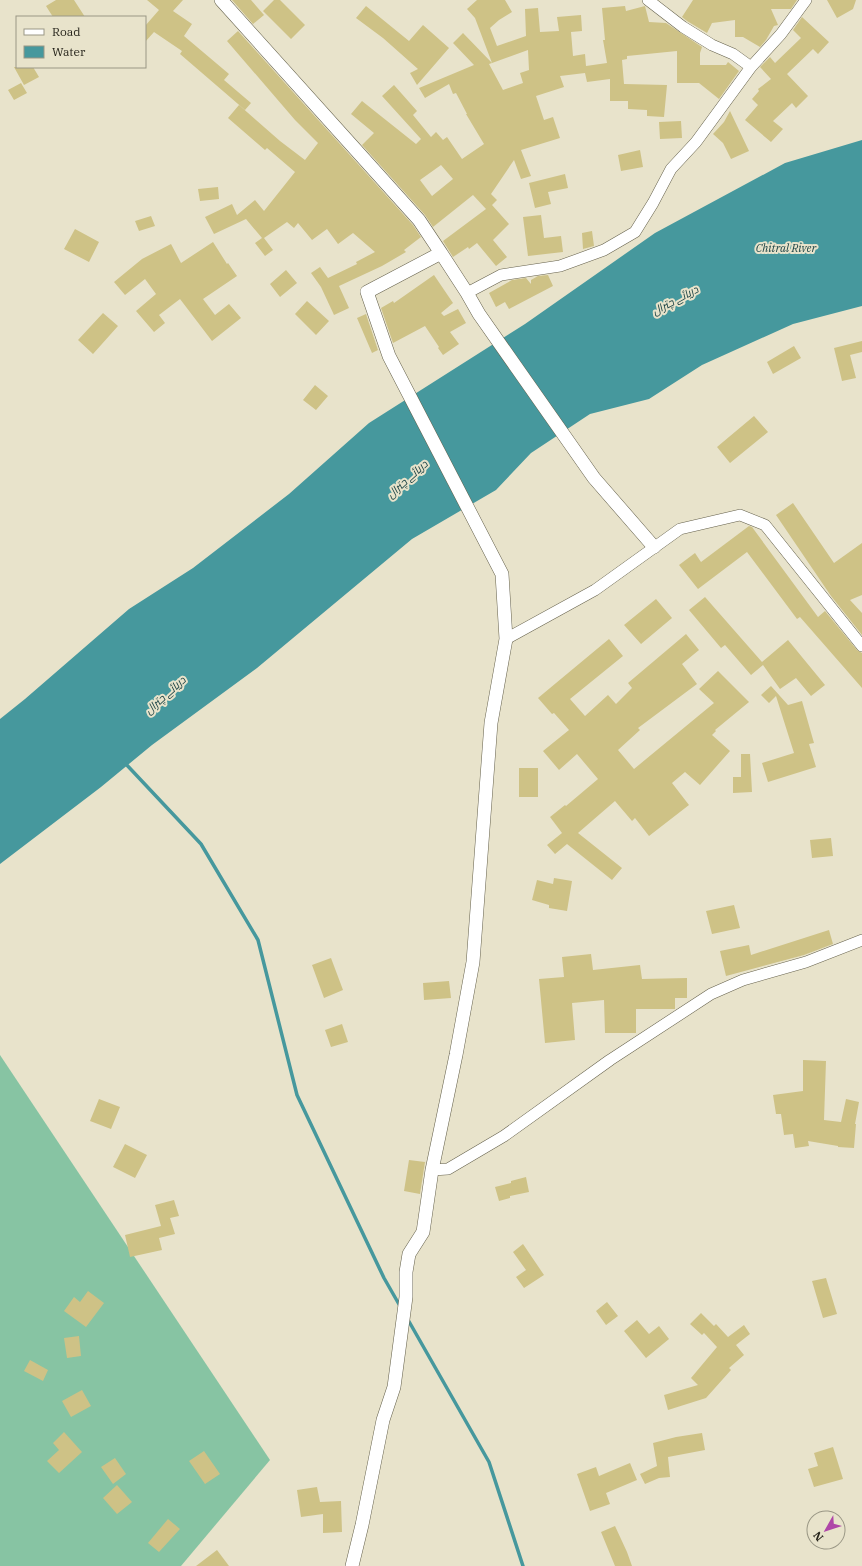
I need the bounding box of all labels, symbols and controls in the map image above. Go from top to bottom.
legend [16,16,146,68]
text: Road [52,24,81,39]
text: Water [52,44,86,59]
water label: Chitral River [756,241,817,255]
water label: دریائے چترال [649,282,702,319]
water label: دریائے چترال [384,456,432,502]
water label: دریائے چترال [142,672,190,718]
north arrow [806,1510,846,1550]
text: N [810,1528,826,1544]

